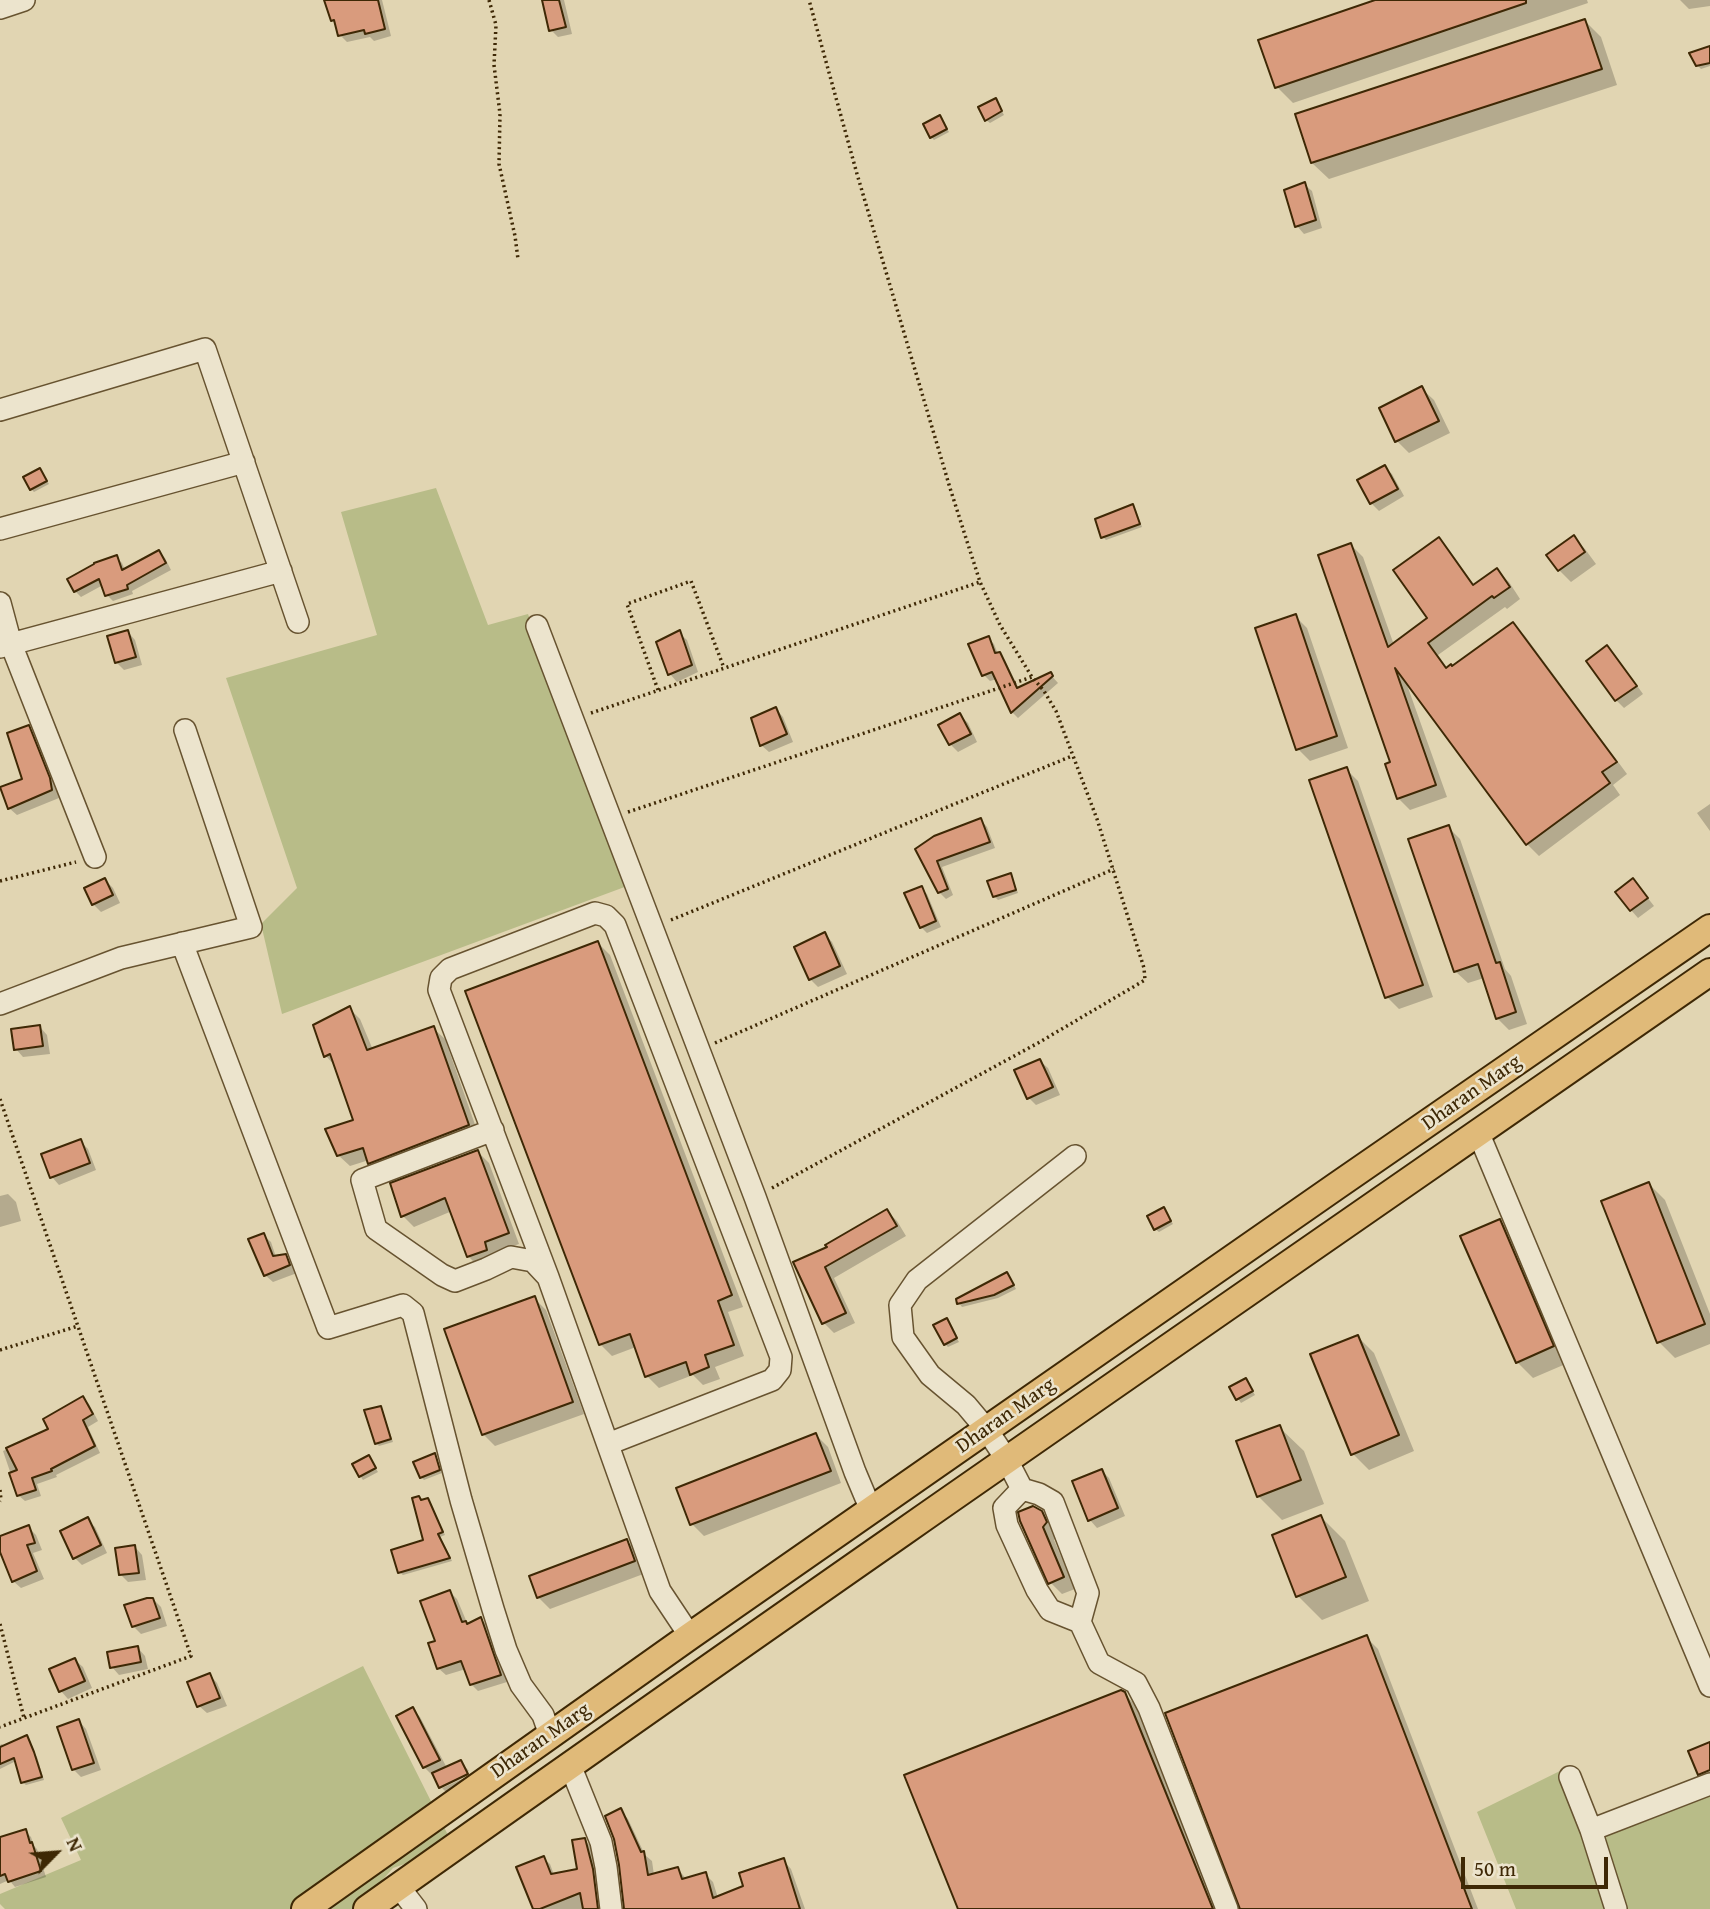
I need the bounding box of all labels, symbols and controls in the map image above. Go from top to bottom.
street label: Dharan Marg [1417,1050,1527,1136]
street label: Dharan Marg [951,1373,1061,1459]
street label: Dharan Marg [486,1698,596,1784]
north arrow [21,1818,91,1888]
text: N [60,1832,90,1856]
scale bar [1465,1842,1612,1886]
text: 50 m [1474,1853,1516,1884]

